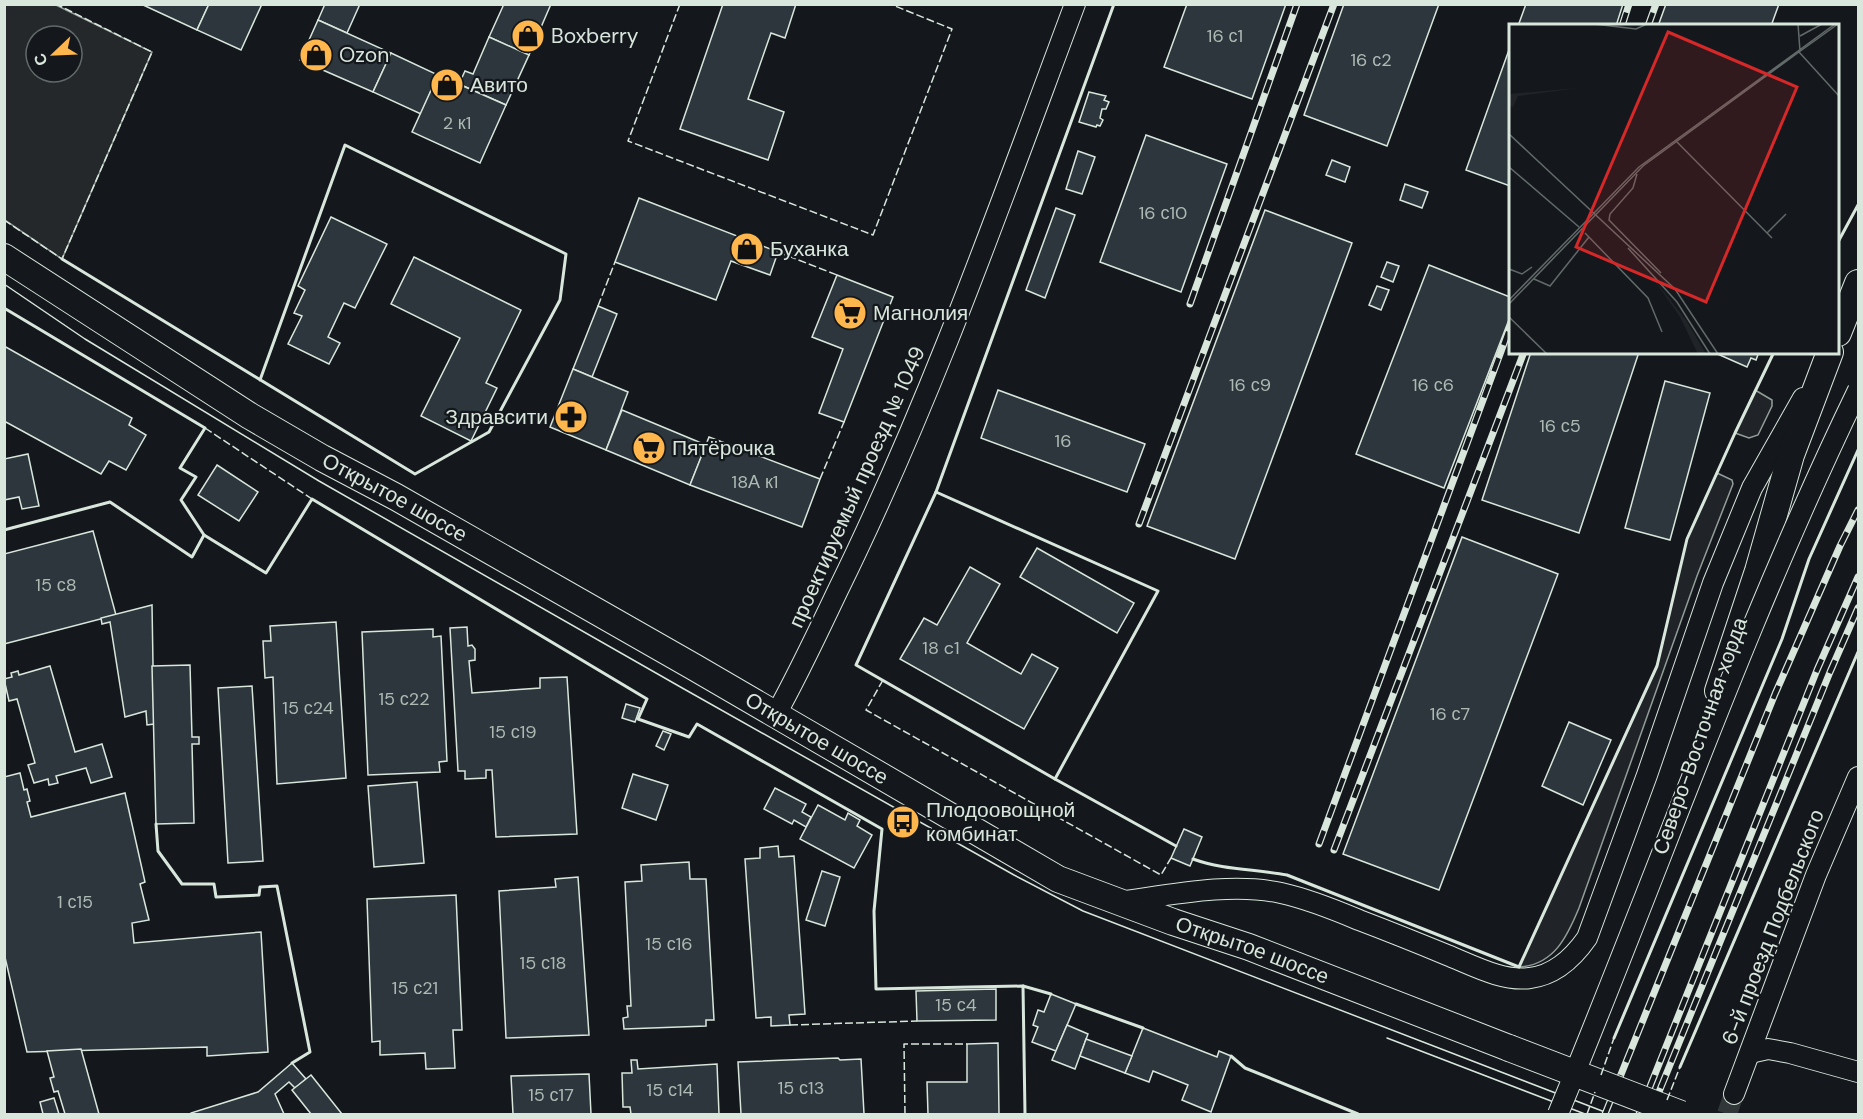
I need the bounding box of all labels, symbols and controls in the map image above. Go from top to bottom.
shop icon: Boxberry [510,18,546,54]
place label: Boxberry [551,22,639,50]
north arrow [24,24,84,84]
house number: 16 с1 [1207,24,1243,48]
inset map [1509,24,1839,354]
shop icon: Ozon [298,37,334,73]
place label: Ozon [339,41,389,69]
house number: 16 с2 [1350,48,1392,72]
text: С [29,50,53,69]
shop icon: Авито [429,67,465,103]
place label: Авито [470,71,528,99]
house number: 2 к1 [443,111,471,135]
house number: 16 с10 [1139,201,1187,225]
shop icon: Буханка [729,231,765,267]
place label: Буханка [770,235,849,263]
supermarket icon: Магнолия [832,295,868,331]
place label: Магнолия [873,299,968,327]
street label: проектируемый проезд № 1049 [782,342,932,632]
house number: 16 с9 [1229,373,1271,397]
house number: 16 с6 [1412,373,1454,397]
pharmacy icon: Здравсити [553,399,589,435]
place label: Здравсити [445,403,548,431]
house number: 16 с5 [1539,414,1581,438]
house number: 16 [1055,429,1071,453]
supermarket icon: Пятёрочка [631,430,667,466]
place label: Пятёрочка [672,434,775,462]
street label: Открытое шоссе [317,447,472,549]
house number: 18А к1 [732,470,778,494]
house number: 15 с8 [35,573,77,597]
street label: Северо-Восточная хорда [1646,613,1754,858]
house number: 18 c1 [922,636,960,660]
street label: Открытое шоссе [740,686,894,791]
house number: 15 с22 [378,687,430,711]
house number: 15 с24 [282,696,334,720]
house number: 16 с7 [1430,702,1470,726]
house number: 15 с19 [489,720,537,744]
place label: Плодоовощной комбинат [926,796,1075,848]
bus stop icon: Плодоовощной комбинат [885,804,921,840]
street label: 6-й проезд Подбельского [1715,805,1831,1049]
house number: 1 с15 [57,890,93,914]
street label: Открытое шоссе [1172,910,1333,991]
house number: 15 с16 [645,932,693,956]
house number: 15 с18 [520,951,566,975]
house number: 15 с21 [392,976,438,1000]
house number: 15 с4 [935,993,977,1017]
house number: 15 с13 [778,1076,824,1100]
house number: 15 с14 [647,1078,694,1102]
house number: 15 с17 [528,1083,574,1107]

